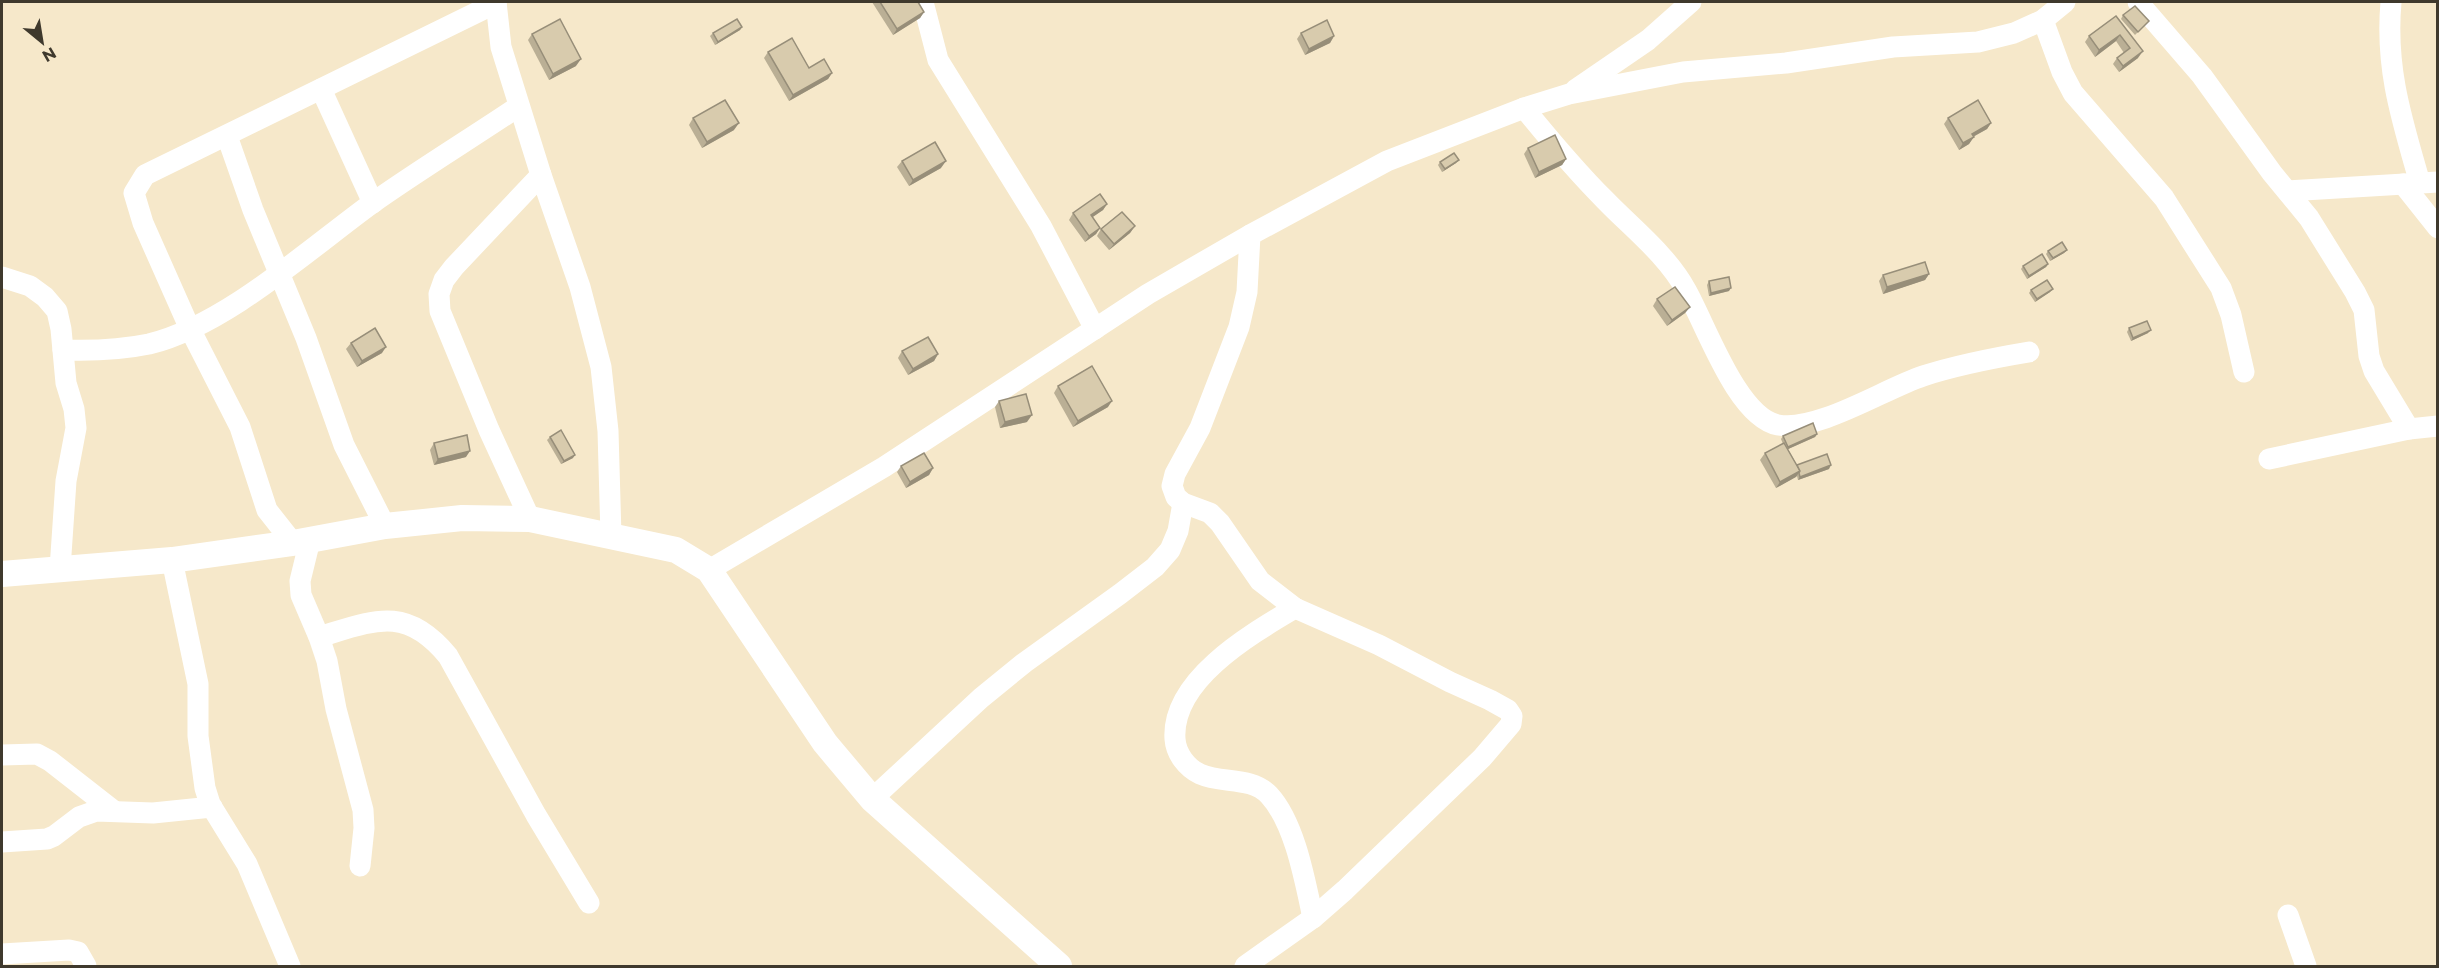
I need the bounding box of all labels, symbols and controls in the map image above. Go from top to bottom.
north arrow [12,12,72,72]
text: N [39,43,60,66]

